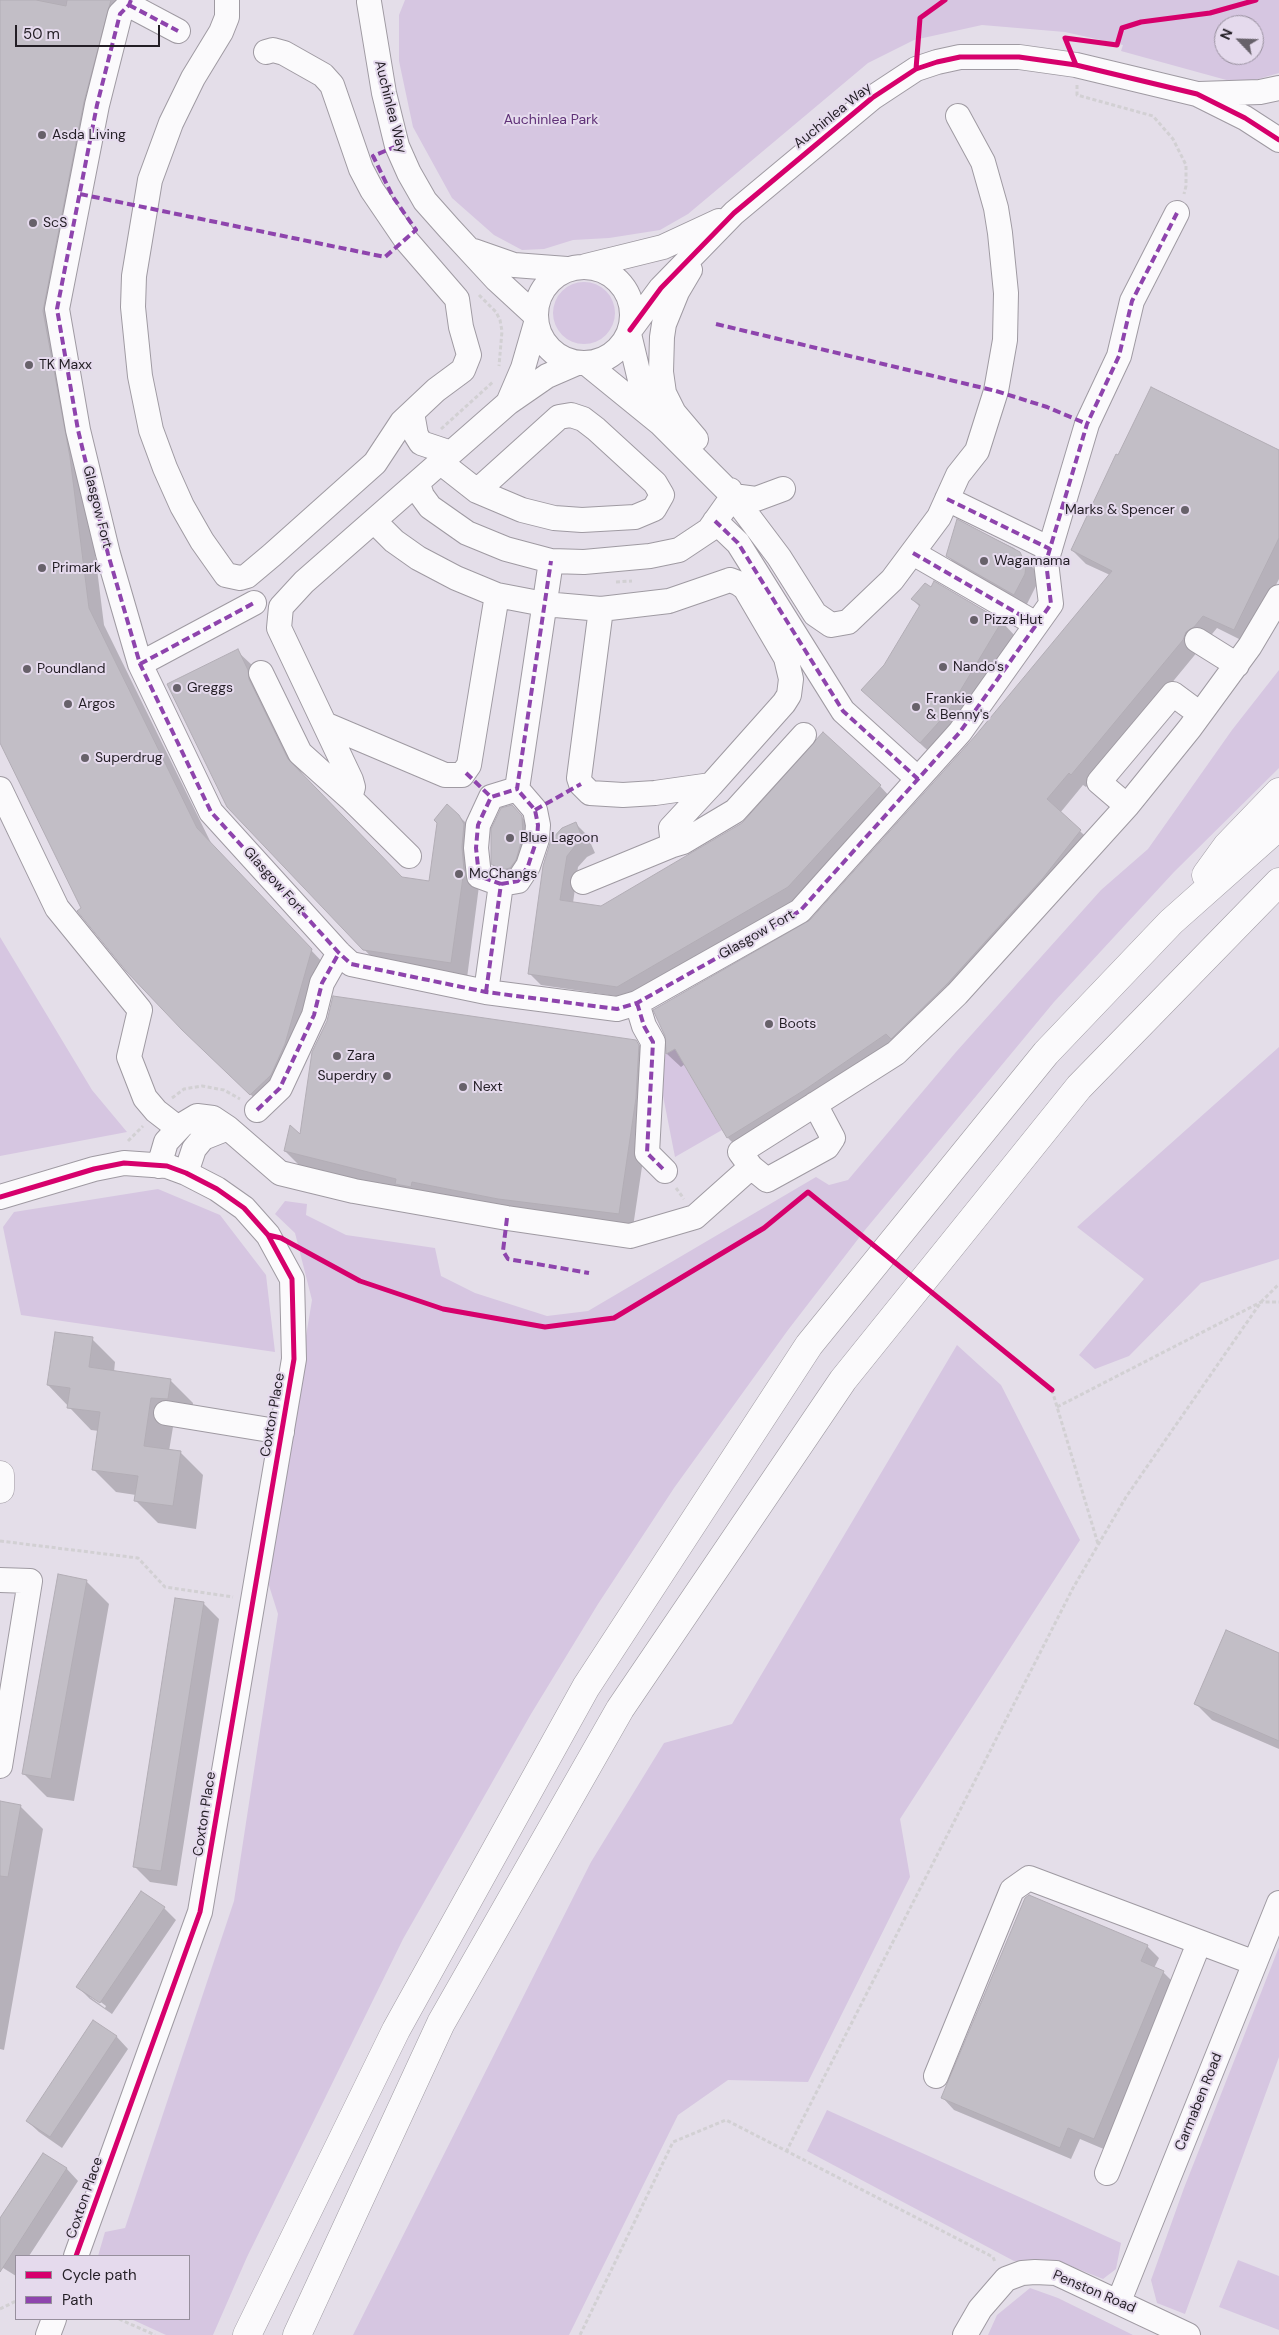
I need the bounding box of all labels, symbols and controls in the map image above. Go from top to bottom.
scale bar [18,15,162,47]
north arrow [1214,15,1264,65]
text: 50 m [23,24,60,44]
text: N [1216,26,1237,43]
street label: Auchinlea Way [370,59,410,155]
street label: Auchinlea Way [791,80,875,152]
park label: Auchinlea Park [504,112,598,128]
place label: Asda Living [52,127,126,143]
marker: Asda Living [36,129,48,141]
place label: ScS [43,215,67,231]
marker: ScS [27,217,39,229]
place label: TK Maxx [39,357,92,373]
marker: TK Maxx [23,359,35,371]
street label: Glasgow Fort [79,464,115,550]
place label: Marks & Spencer [1065,502,1175,518]
marker: Marks & Spencer [1179,504,1191,516]
place label: Wagamama [994,553,1070,569]
marker: Wagamama [978,555,990,567]
place label: Primark [52,560,101,576]
marker: Primark [36,562,48,574]
place label: Pizza Hut [984,612,1043,628]
marker: Pizza Hut [968,614,980,626]
place label: Nando's [953,659,1004,675]
place label: Poundland [37,661,105,677]
marker: Nando's [937,661,949,673]
marker: Poundland [21,663,33,675]
place label: Greggs [187,680,233,696]
marker: Greggs [171,682,183,694]
place label: Frankie & Benny's [926,691,989,724]
place label: Argos [78,696,115,712]
marker: Argos [62,698,74,710]
marker: Frankie & Benny's [910,701,922,713]
place label: Superdrug [95,750,163,766]
marker: Superdrug [79,752,91,764]
place label: Blue Lagoon [520,830,598,846]
marker: Blue Lagoon [504,832,516,844]
street label: Glasgow Fort [239,844,309,918]
place label: McChangs [469,866,537,882]
marker: McChangs [453,868,465,880]
street label: Glasgow Fort [716,907,798,963]
place label: Boots [779,1016,816,1032]
marker: Boots [763,1018,775,1030]
place label: Zara [347,1048,375,1064]
marker: Zara [331,1050,343,1062]
place label: Superdry [317,1068,377,1084]
marker: Superdry [381,1070,393,1082]
place label: Next [473,1079,503,1095]
marker: Next [457,1081,469,1093]
street label: Coxton Place [257,1372,289,1458]
street label: Coxton Place [190,1771,220,1857]
street label: Carmaben Road [1172,2051,1226,2153]
street label: Coxton Place [63,2155,107,2241]
legend [15,2255,190,2320]
text: Cycle path [62,2265,137,2285]
street label: Penston Road [1050,2267,1138,2317]
text: Path [62,2290,93,2310]

